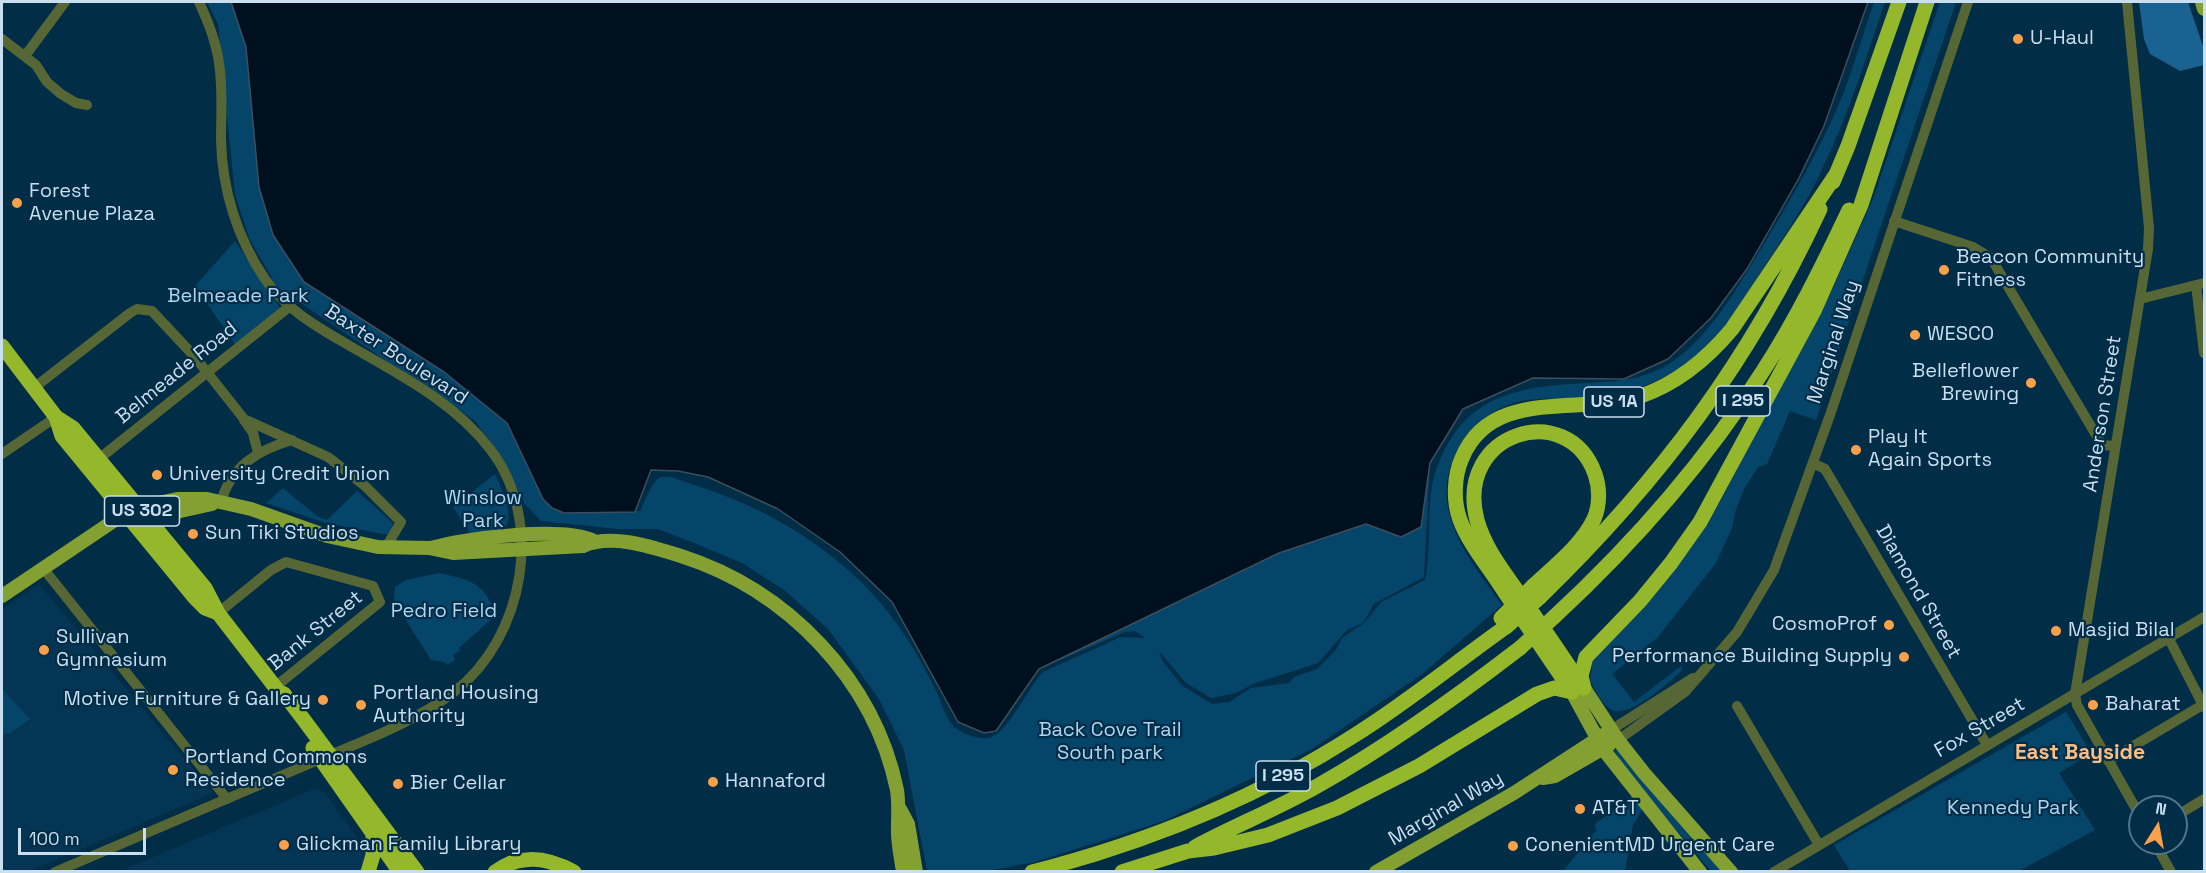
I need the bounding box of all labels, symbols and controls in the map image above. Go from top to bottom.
place label: U-Haul [2030,27,2094,51]
marker: U-Haul [2011,32,2025,46]
place label: Forest Avenue Plaza [29,180,155,227]
marker: Forest Avenue Plaza [10,196,24,210]
place label: Beacon Community Fitness [1956,246,2144,293]
marker: Beacon Community Fitness [1937,263,1951,277]
street label: Marginal Way [1803,277,1865,407]
park label: Belmeade Park [167,285,309,309]
street label: Baxter Boulevard [320,300,472,410]
street label: Belmeade Road [111,317,243,429]
place label: WESCO [1927,323,1994,347]
marker: WESCO [1908,328,1922,342]
street label: Anderson Street [2079,334,2127,494]
place label: Belleflower Brewing [1912,360,2019,407]
marker: Belleflower Brewing [2024,376,2038,390]
road number: I 295 [1716,386,1770,416]
road number: US 1A [1584,387,1644,417]
place label: Play It Again Sports [1868,426,1992,473]
marker: Play It Again Sports [1849,443,1863,457]
place label: University Credit Union [169,463,390,487]
marker: University Credit Union [150,468,164,482]
park label: Winslow Park [444,487,522,534]
road number: US 302 [104,496,180,526]
street label: Diamond Street [1870,521,1966,663]
place label: Sun Tiki Studios [205,522,359,546]
marker: Sun Tiki Studios [186,527,200,541]
street label: Bank Street [264,586,368,676]
park label: Pedro Field [391,600,497,624]
place label: CosmoProf [1772,613,1877,637]
marker: CosmoProf [1882,618,1896,632]
place label: Masjid Bilal [2068,619,2175,643]
marker: Masjid Bilal [2049,624,2063,638]
place label: Sullivan Gymnasium [56,626,167,673]
marker: Sullivan Gymnasium [37,643,51,657]
place label: Performance Building Supply [1612,645,1892,669]
marker: Performance Building Supply [1897,650,1911,664]
place label: Portland Housing Authority [373,682,539,729]
place label: Motive Furniture & Gallery [64,688,311,712]
street label: Fox Street [1930,692,2030,764]
marker: Motive Furniture & Gallery [316,693,330,707]
place label: Baharat [2105,693,2181,717]
marker: Portland Housing Authority [354,698,368,712]
marker: Baharat [2086,698,2100,712]
park label: Back Cove Trail South park [1038,719,1182,766]
district label: East Bayside [2015,740,2145,766]
place label: Portland Commons Residence [185,746,367,793]
road number: I 295 [1256,761,1310,791]
marker: Portland Commons Residence [166,763,180,777]
street label: Marginal Way [1384,767,1508,851]
place label: Hannaford [725,770,826,794]
place label: Bier Cellar [410,772,506,796]
marker: Hannaford [706,775,720,789]
marker: Bier Cellar [391,777,405,791]
north arrow [2128,795,2188,855]
place label: AT&T [1592,797,1639,821]
park label: Kennedy Park [1947,797,2079,821]
text: N [2154,797,2168,820]
marker: AT&T [1573,802,1587,816]
scale bar [21,816,148,854]
text: 100 m [29,827,80,850]
place label: Glickman Family Library [296,833,522,857]
place label: ConenientMD Urgent Care [1525,834,1775,858]
marker: Glickman Family Library [277,838,291,852]
marker: ConenientMD Urgent Care [1506,839,1520,853]

